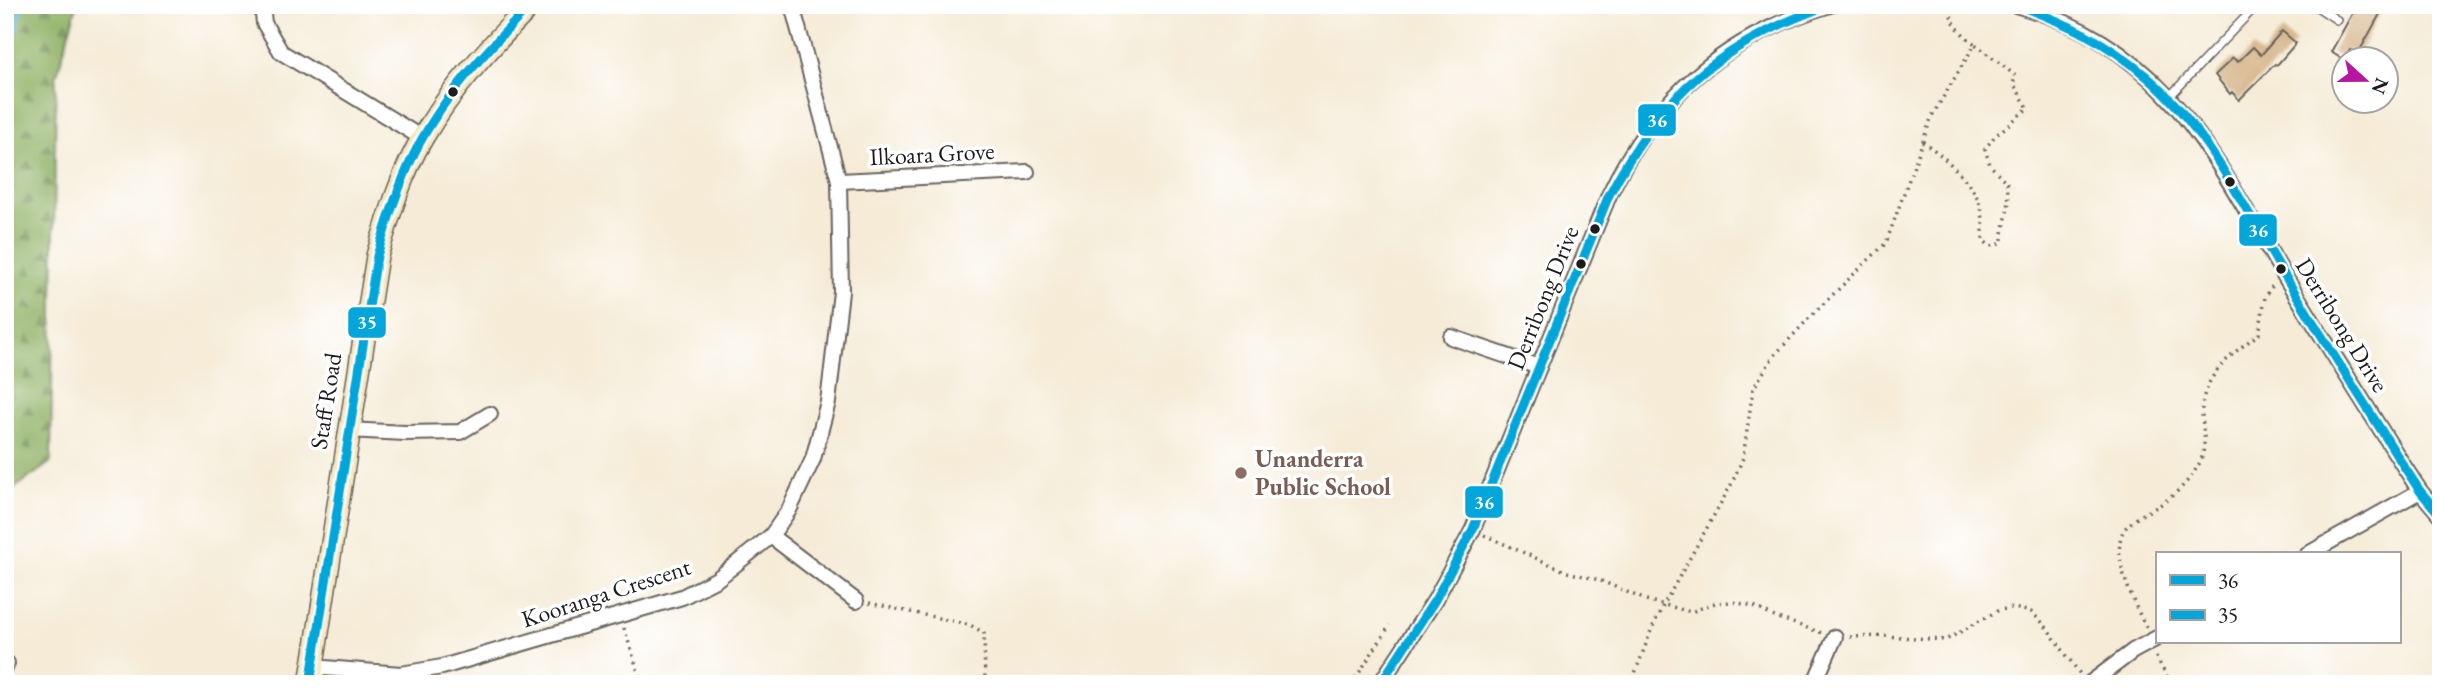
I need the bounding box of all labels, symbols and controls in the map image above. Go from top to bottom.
north arrow [2330,46,2400,116]
text: N [2366,74,2395,98]
unlabelled marker [446,85,460,99]
line badge: 36 [1637,103,1677,137]
text: 36 [1647,108,1667,133]
street label: Ilkoara Grove [869,135,995,172]
unlabelled marker [2223,175,2237,189]
line badge: 36 [2238,213,2278,247]
text: 36 [2248,218,2268,243]
street label: Derribong Drive [1500,221,1586,374]
unlabelled marker [1588,222,1602,236]
street label: Derribong Drive [2289,252,2396,398]
unlabelled marker [1574,257,1588,271]
unlabelled marker [2274,262,2288,276]
line badge: 35 [347,306,387,339]
text: 35 [357,310,377,335]
street label: Staff Road [303,350,349,451]
place label: Unanderra Public School [1255,443,1391,502]
marker: Unanderra Public School [1233,465,1249,481]
line badge: 36 [1464,485,1504,519]
text: 36 [1474,490,1494,515]
street label: Kooranga Crescent [517,550,695,634]
legend [2156,552,2400,644]
text: 36 [2218,567,2238,594]
text: 35 [2218,601,2238,628]

